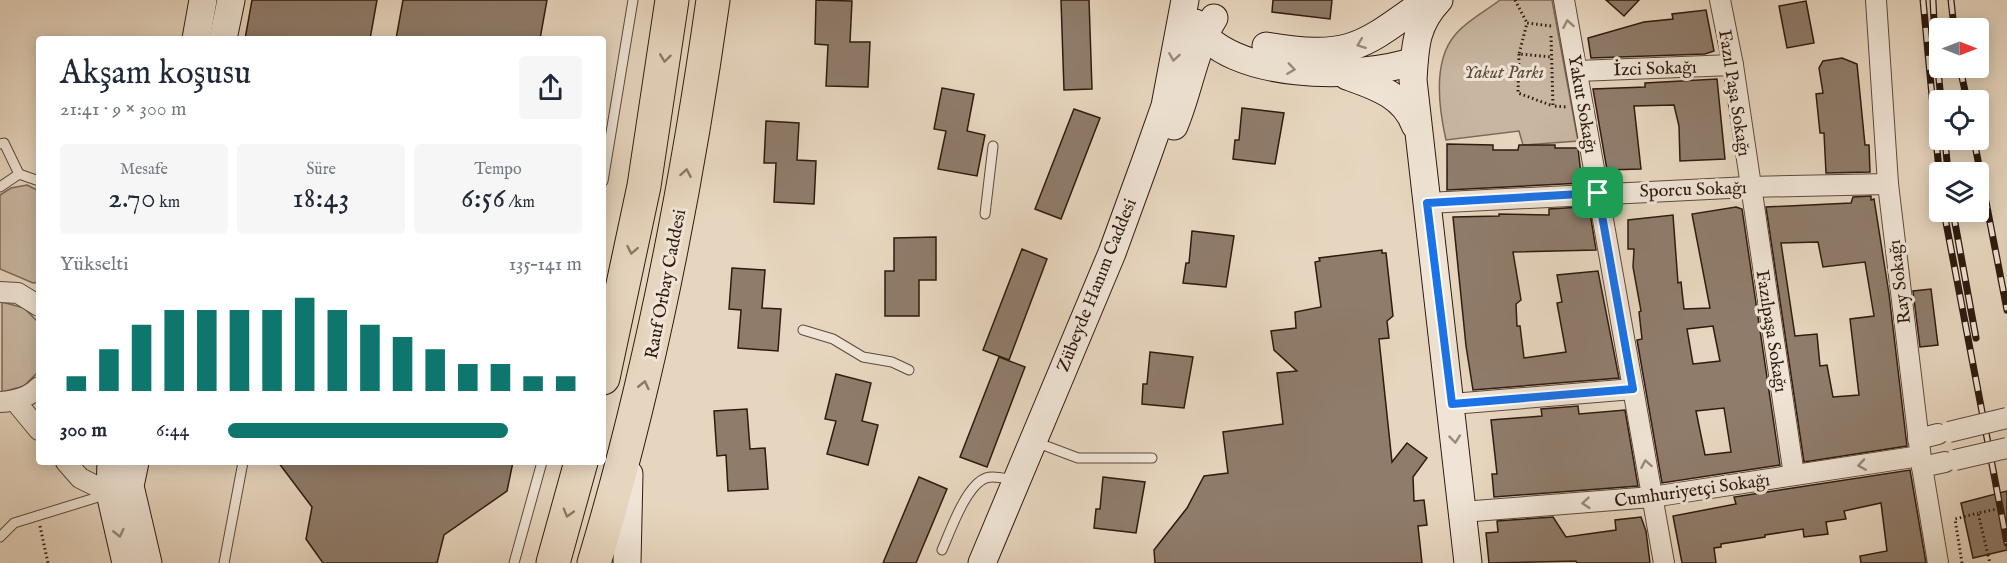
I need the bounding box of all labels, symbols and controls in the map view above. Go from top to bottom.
north arrow [1929,18,1989,78]
map controls [1929,18,1989,222]
one-way arrow [1563,19,1575,29]
street label: Fazıl Paşa Sokağı [1712,28,1755,158]
one-way arrow [1356,37,1367,49]
text: Akşam koşusu [60,53,251,95]
one-way arrow [659,53,672,63]
one-way arrow [1169,53,1181,62]
street label: Yakut Sokağı [1562,53,1602,155]
button: share [519,56,582,119]
street label: İzci Sokağı [1613,56,1697,82]
one-way arrow [1286,62,1296,74]
park label: Yakut Parkı [1464,62,1544,85]
button: locate [1929,90,1989,150]
text: 21:41 · 9 × 300 m [60,97,186,122]
text: Mesafe [120,160,168,180]
text: Süre [306,160,336,180]
text: Tempo [474,160,522,180]
button: layers [1929,162,1989,222]
pin [1572,167,1623,218]
one-way arrow [679,169,692,179]
icon: arrive [1581,176,1614,209]
street label: Sporcu Sokağı [1639,177,1747,204]
text: 2.70 [108,180,156,218]
text: 18:43 [293,180,349,218]
text: 6:56 [461,180,505,218]
text: km [156,193,180,213]
text: /km [505,193,535,213]
street label: Zübeyde Hanım Caddesi [1052,195,1143,376]
street label: Rauf Orbay Caddesi [641,207,692,361]
street label: Ray Sokağı [1884,238,1917,325]
one-way arrow [626,245,639,255]
text: Yükselti [60,252,129,277]
text: 135–141 m [509,252,582,277]
street label: Fazılpaşa Sokağı [1750,268,1792,394]
one-way arrow [636,380,649,390]
text: 300 m [60,418,107,443]
text: 6:44 [156,418,189,443]
one-way arrow [1448,434,1461,443]
one-way arrow [1858,458,1867,470]
one-way arrow [1640,459,1653,469]
street label: Cumhuriyetçi Sokağı [1613,469,1772,514]
one-way arrow [1582,496,1591,509]
one-way arrow [562,508,575,518]
one-way arrow [112,528,125,538]

